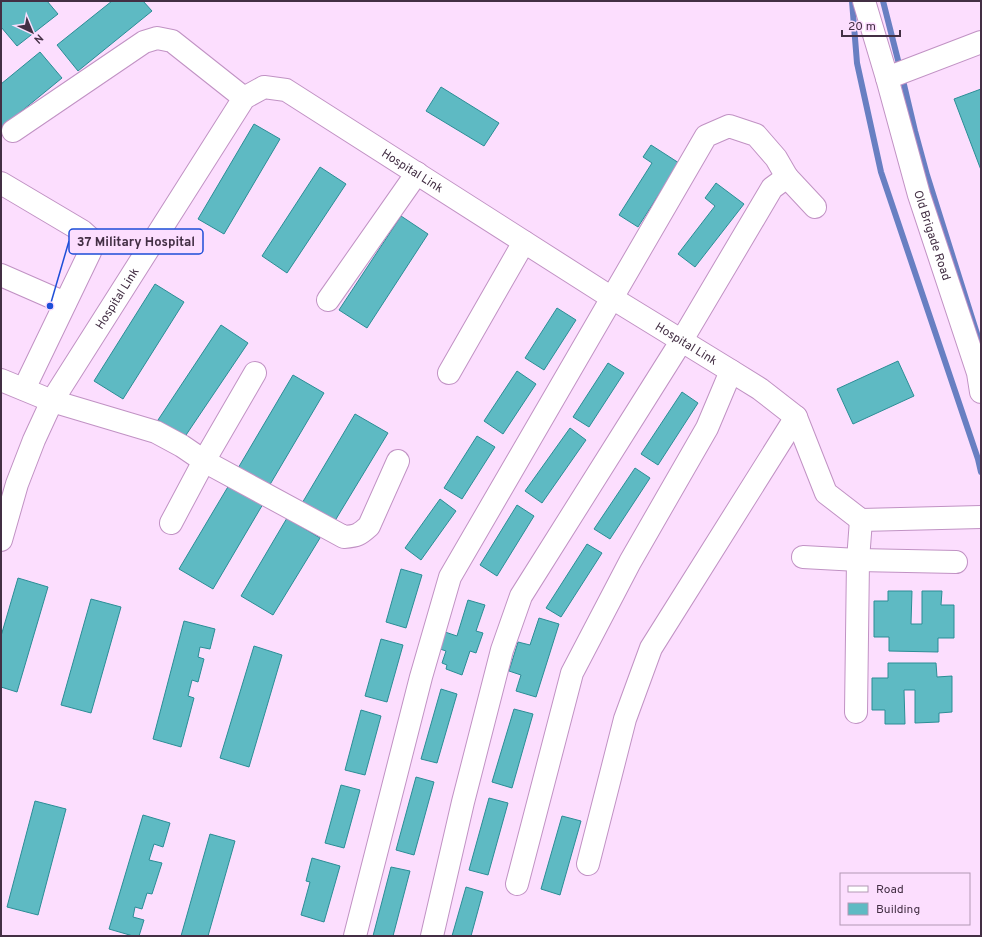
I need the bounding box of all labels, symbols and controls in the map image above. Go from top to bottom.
north arrow [12,12,52,52]
scale bar [842,12,900,38]
text: 20 m [848,19,876,35]
text: N [31,31,46,46]
street label: Hospital Link [378,146,446,197]
street label: Old Brigade Road [909,189,954,283]
callout: 37 Military Hospital [69,229,203,254]
text: 37 Military Hospital [77,235,195,251]
street label: Hospital Link [92,265,143,333]
street label: Hospital Link [652,319,720,370]
legend [840,873,970,925]
text: Road [876,882,904,898]
text: Building [876,902,920,918]

